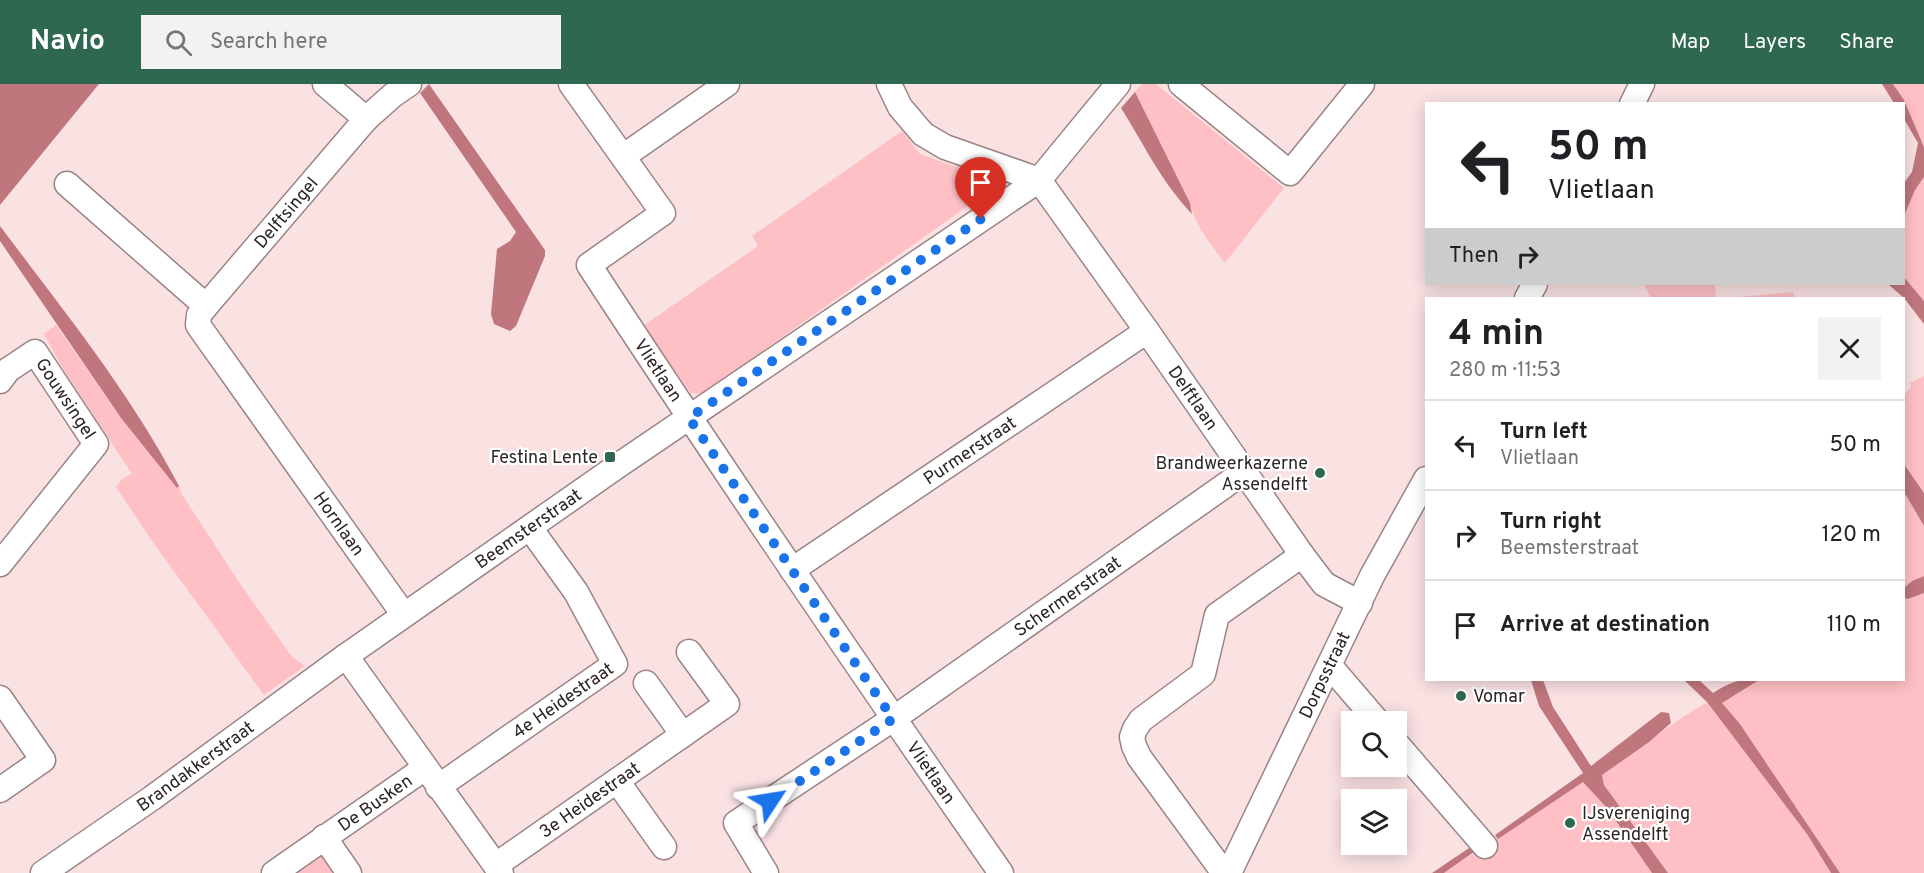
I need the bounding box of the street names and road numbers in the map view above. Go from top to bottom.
street label: Delftsingel [250,173,324,254]
street label: Vlietlaan [628,335,686,407]
street label: Gouwsingel [29,354,100,445]
street label: Delftlaan [1162,362,1222,435]
street label: Purmerstraat [920,412,1021,491]
street label: Beemsterstraat [471,484,587,575]
street label: Hornlaan [307,488,369,561]
street label: Schermerstraat [1010,552,1126,643]
street label: Dorpsstraat [1295,628,1357,723]
street label: 4e Heidestraat [509,658,619,745]
street label: Brandakkerstraat [133,717,260,818]
street label: Vlietlaan [900,738,960,809]
street label: 3e Heidestraat [535,758,645,844]
street label: De Busken [334,770,417,838]

